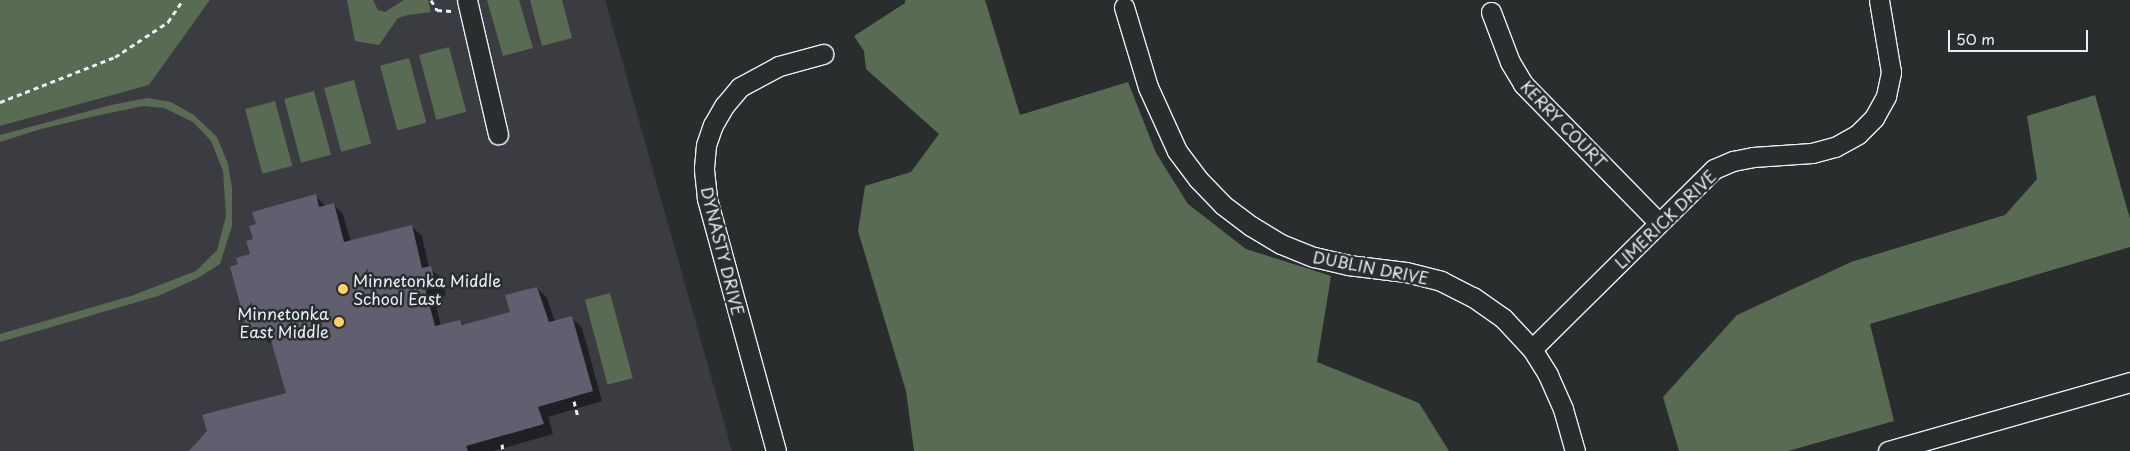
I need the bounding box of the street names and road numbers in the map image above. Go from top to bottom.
street label: KERRY COURT [1517,76,1611,172]
street label: LIMERICK DRIVE [1610,166,1720,272]
street label: DYNASTY DRIVE [698,184,748,318]
street label: DUBLIN DRIVE [1312,246,1430,288]

